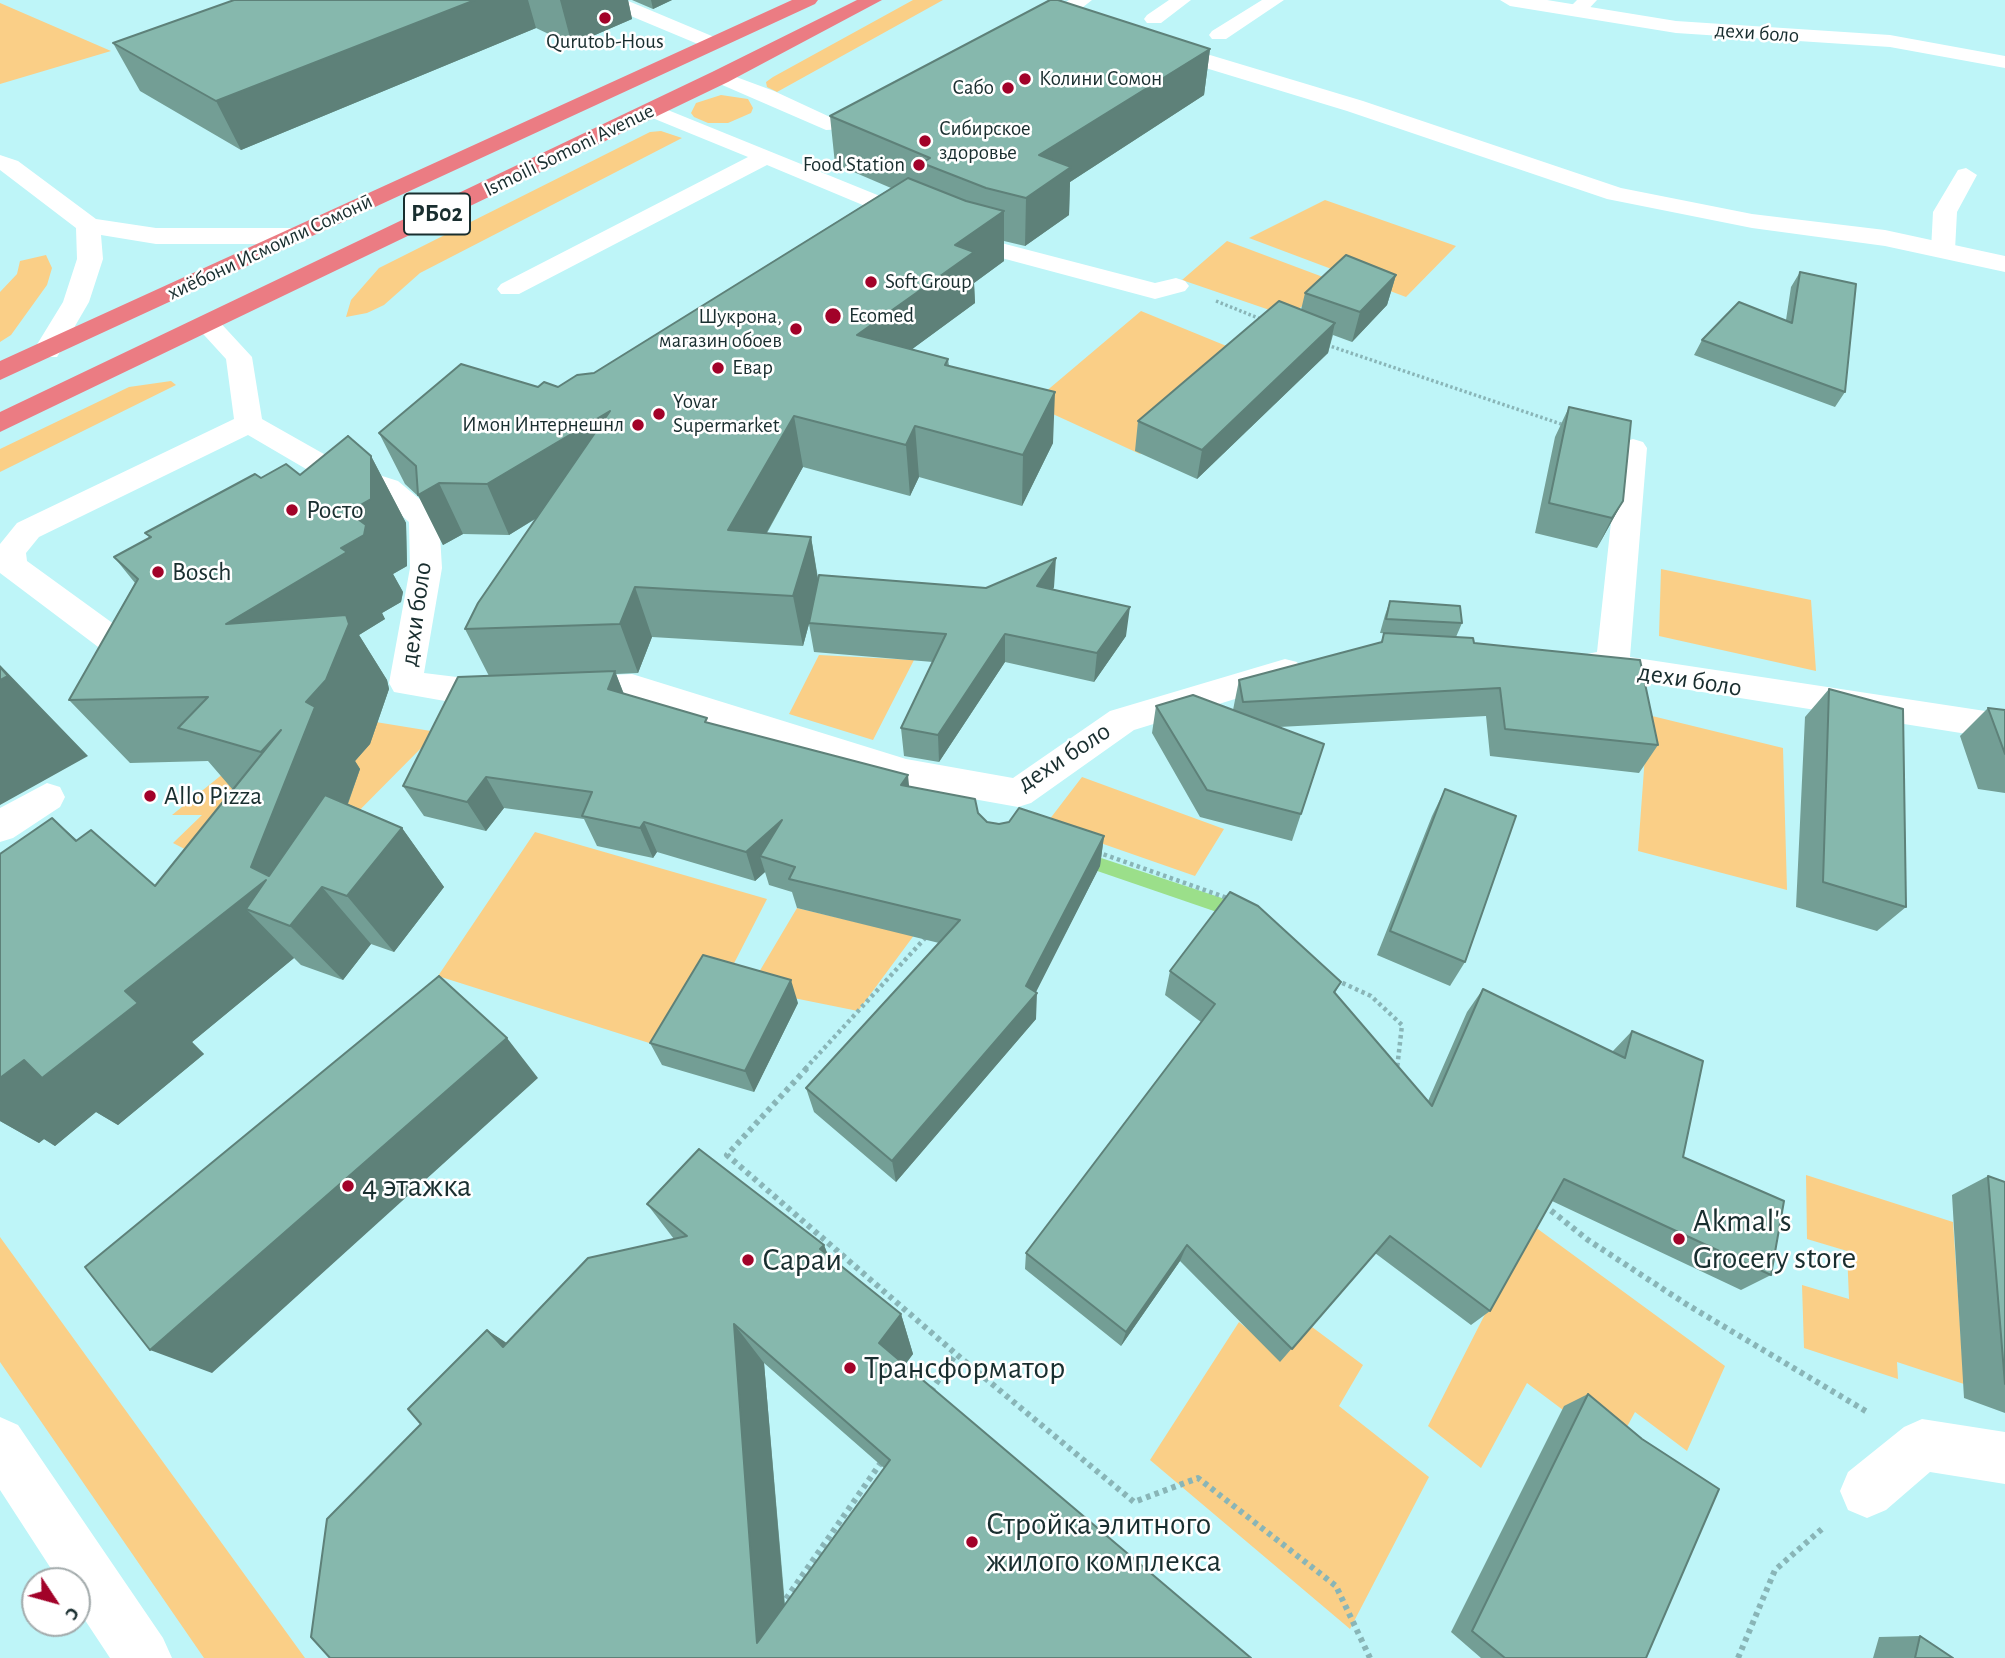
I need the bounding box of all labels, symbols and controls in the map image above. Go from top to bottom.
marker: Qurutob-Hous [597,10,613,26]
street label: дехи боло [1714,17,1800,49]
place label: Qurutob-Hous [546,29,664,55]
place label: Колини Сомон [1039,66,1162,92]
marker: Колини Сомон [1017,71,1033,87]
place label: Сабо [952,75,994,101]
marker: Сабо [1000,80,1016,96]
street label: Ismoili Somoni Avenue [480,98,658,202]
place label: Сибирское здоровье [939,116,1031,166]
marker: Сибирское здоровье [917,133,933,149]
place label: Food Station [803,152,905,178]
marker: Food Station [911,157,927,173]
street label: хиёбони Исмоили Сомонӣ [163,188,377,306]
road number: РБ02 [404,194,470,234]
place label: Soft Group [885,269,972,295]
marker: Soft Group [863,274,879,290]
place label: Ecomed [849,303,914,329]
place label: Шукрона, магазин обоев [659,304,782,354]
marker: Ecomed [823,306,843,326]
marker: Шукрона, магазин обоев [788,321,804,337]
place label: Евар [732,355,773,381]
marker: Евар [710,360,726,376]
place label: Yovar Supermarket [673,389,779,439]
marker: Yovar Supermarket [651,406,667,422]
place label: Имон Интернешнл [462,412,624,438]
marker: Имон Интернешнл [630,417,646,433]
place label: Росто [306,494,364,526]
marker: Росто [284,502,300,518]
place label: Bosch [172,556,232,588]
street label: дехи боло [393,560,439,668]
marker: Bosch [150,564,166,580]
street label: дехи боло [1636,656,1744,704]
street label: дехи боло [1012,715,1116,799]
place label: Allo Pizza [164,780,262,812]
marker: Allo Pizza [142,788,158,804]
place label: 4 этажка [362,1167,472,1205]
marker: 4 этажка [340,1178,356,1194]
place label: Akmal's Grocery store [1693,1202,1856,1277]
marker: Akmal's Grocery store [1671,1231,1687,1247]
place label: Сараи [762,1241,842,1279]
marker: Сараи [740,1252,756,1268]
place label: Трансформатор [864,1349,1065,1387]
marker: Трансформатор [842,1360,858,1376]
place label: Стройка элитного жилого комплекса [986,1505,1221,1580]
marker: Стройка элитного жилого комплекса [964,1534,980,1550]
north arrow [21,1567,91,1637]
text: С [61,1604,83,1623]

